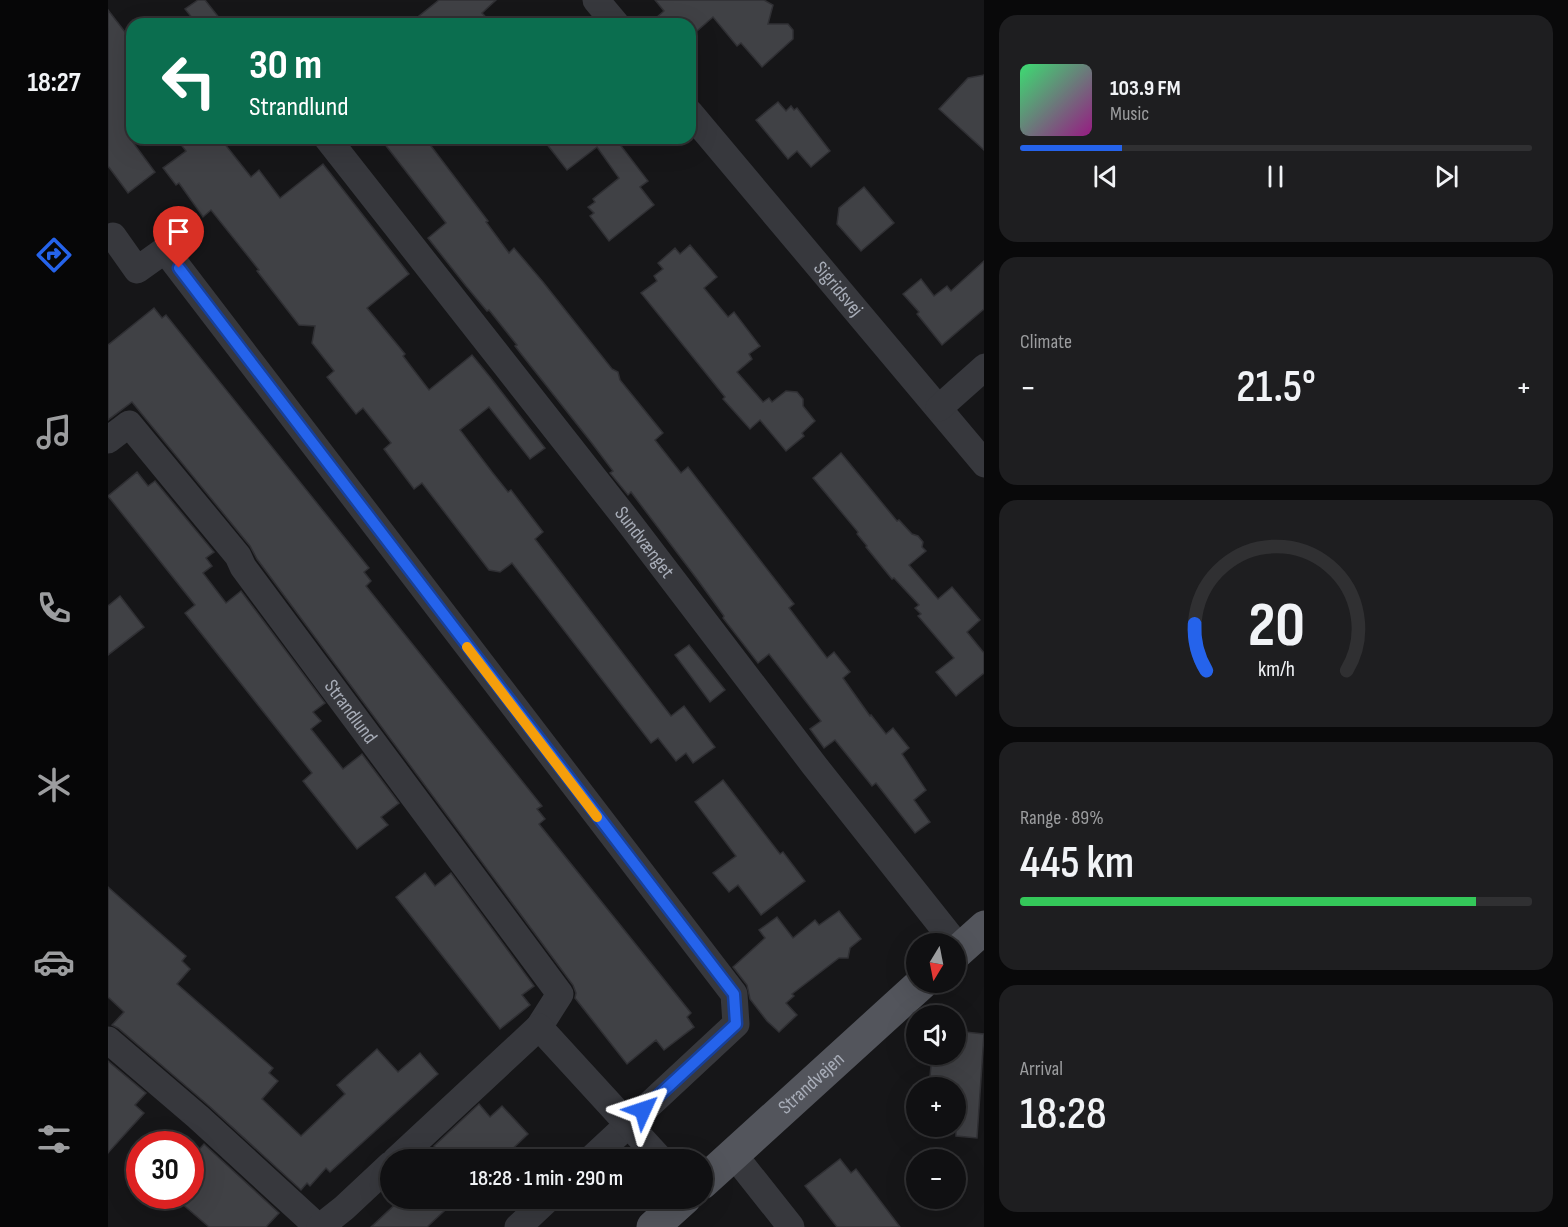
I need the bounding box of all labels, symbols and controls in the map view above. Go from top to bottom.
text: 30 m [249,40,322,91]
icon: left [150,42,228,120]
text: 18:27 [28,67,80,99]
text: 103.9 FM [1110,75,1181,102]
text: Strandlund [249,91,348,123]
text: Music [1110,102,1149,126]
icon: previous [1089,160,1122,193]
icon: pause [1259,160,1292,193]
icon: next [1430,160,1463,193]
pin [153,206,204,268]
icon: arrive [162,215,195,248]
icon: directions [33,234,75,276]
street label: Sigridsvej [808,257,868,321]
text: Climate [1020,330,1072,354]
text: 21.5° [1236,360,1316,415]
text: − [1020,368,1036,408]
text: + [1516,368,1532,408]
icon: music [33,411,75,453]
street label: Sundvænget [609,502,679,583]
icon: phone [33,587,75,629]
text: 20 [1247,589,1305,664]
text: km/h [1257,657,1295,682]
street label: Strandlund [319,675,382,749]
icon: climate [33,764,75,806]
text: Range · 89% [1020,806,1104,830]
text: 445 km [1020,836,1134,891]
north arrow [906,933,966,993]
map controls [906,933,966,1209]
icon: car [33,941,75,983]
button: sound [906,1005,966,1065]
street label: Strandvejen [774,1047,849,1119]
text: Arrival [1020,1057,1063,1081]
button: + [906,1077,966,1137]
position arrow [611,1078,675,1142]
text: 18:28 [1020,1087,1107,1142]
icon: filters [33,1118,75,1160]
speed limit sign: 30 [126,1131,204,1209]
button: − [906,1149,966,1209]
text: 18:28 · 1 min · 290 m [470,1165,623,1192]

